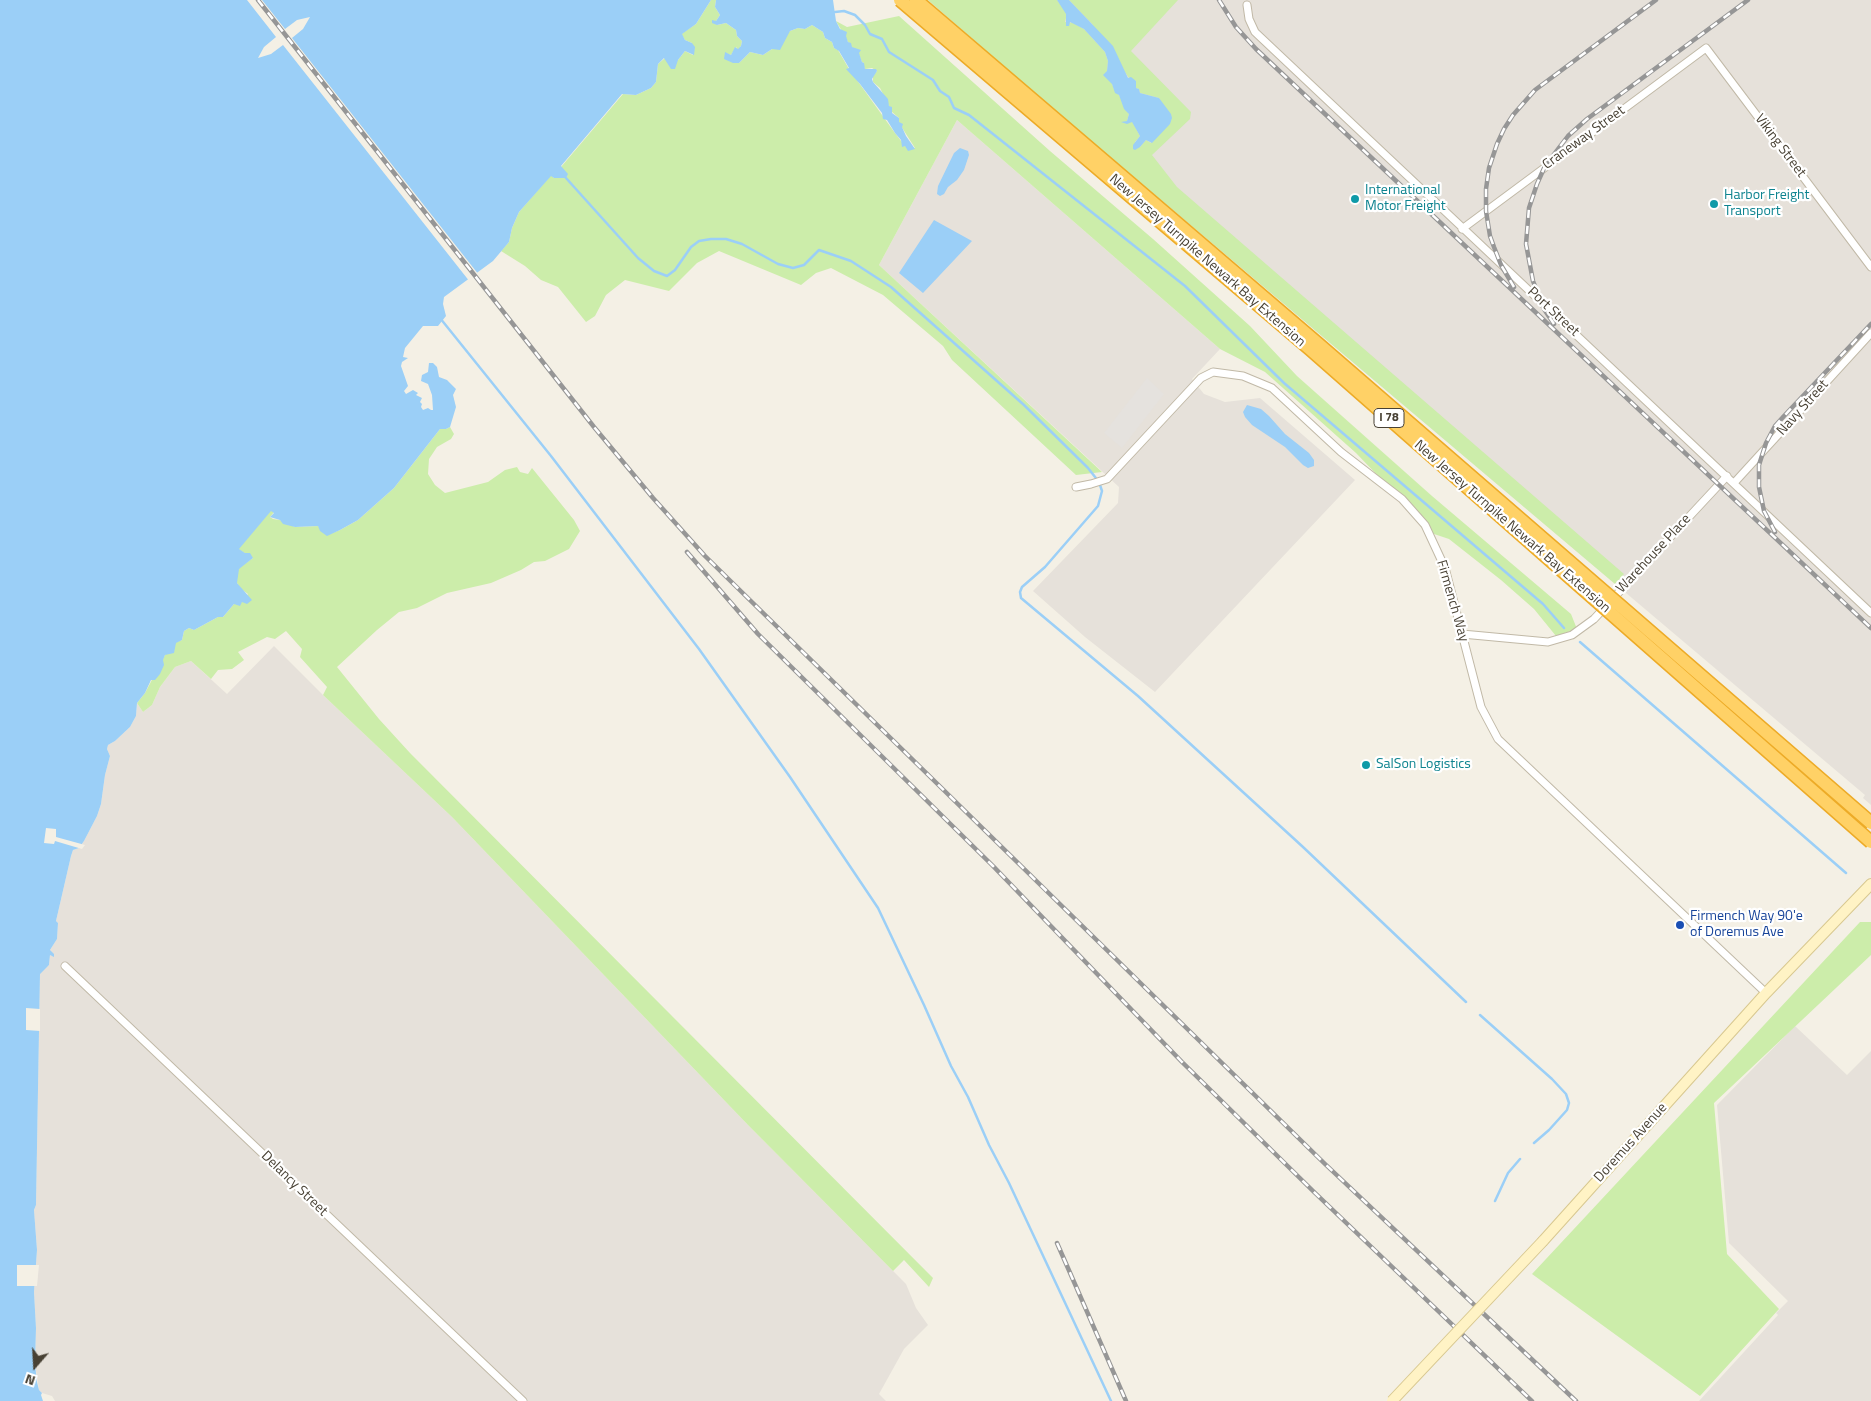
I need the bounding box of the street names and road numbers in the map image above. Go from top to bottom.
street label: Craneway Street [1540,103,1628,173]
street label: Viking Street [1751,111,1809,181]
street label: New Jersey Turnpike Newark Bay Extension [1105,171,1309,351]
street label: Port Street [1524,284,1582,340]
street label: Navy Street [1774,377,1832,439]
road number: I 78 [1374,408,1404,428]
street label: New Jersey Turnpike Newark Bay Extension [1410,437,1614,617]
street label: Warehouse Place [1613,511,1695,597]
street label: Firmench Way [1432,558,1472,644]
street label: Doremus Avenue [1591,1100,1671,1186]
street label: Delancy Street [257,1148,331,1220]

